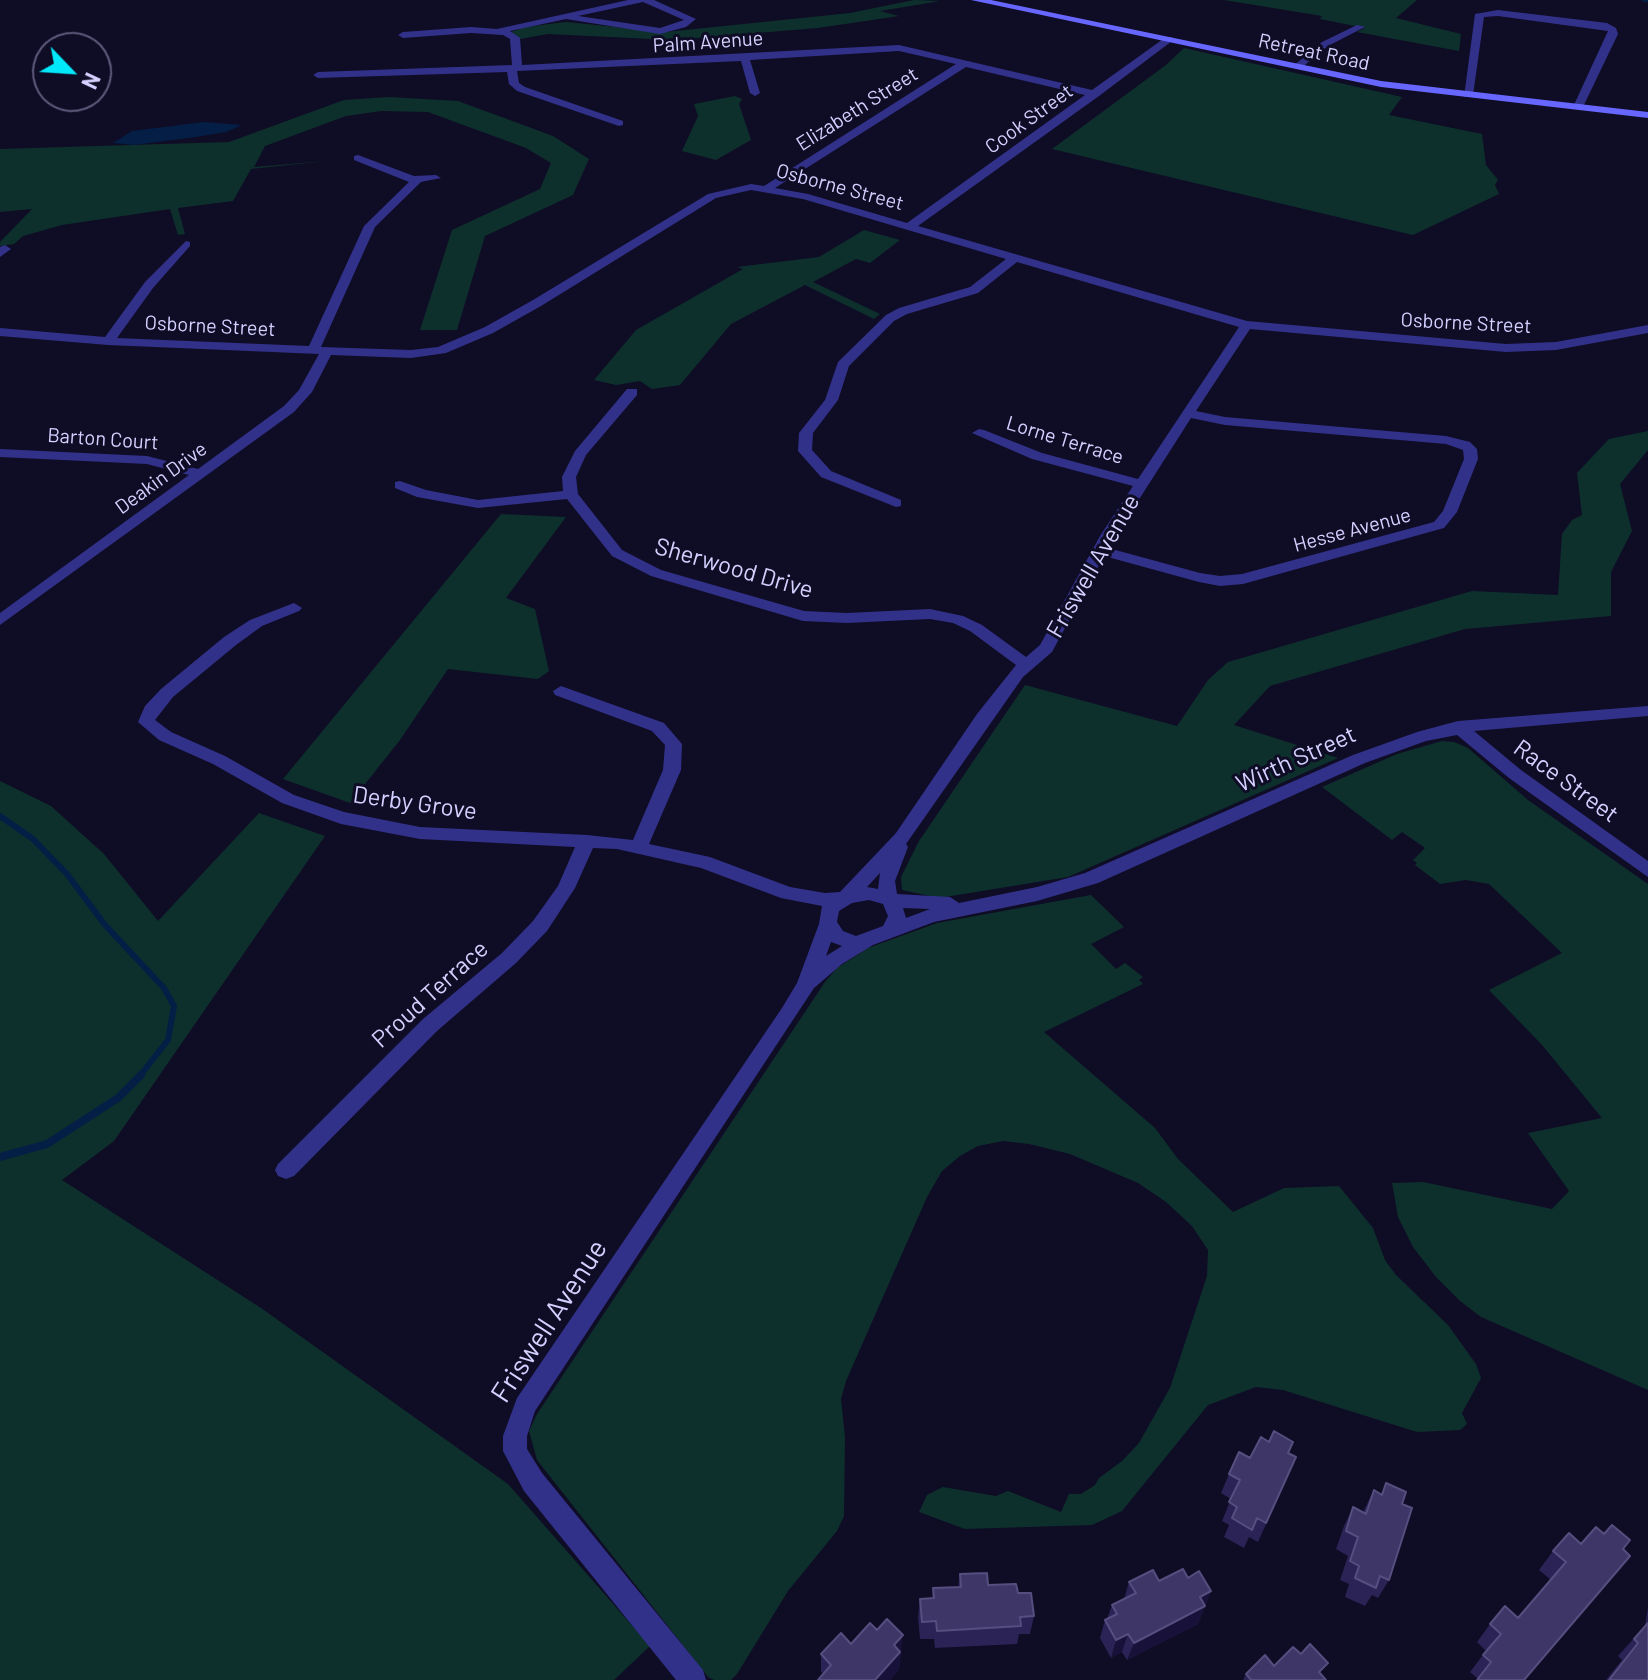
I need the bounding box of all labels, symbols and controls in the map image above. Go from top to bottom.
street label: Palm Avenue [652,26,764,58]
street label: Retreat Road [1256,28,1372,76]
north arrow [32,32,112,112]
street label: Elizabeth Street [792,62,922,156]
text: N [77,69,107,93]
street label: Cook Street [980,79,1078,159]
street label: Osborne Street [774,158,906,216]
street label: Osborne Street [1400,308,1532,338]
street label: Osborne Street [144,311,276,341]
street label: Lorne Terrace [1004,411,1126,469]
street label: Barton Court [47,423,159,455]
street label: Deakin Drive [110,437,212,519]
street label: Friswell Avenue [1040,489,1146,643]
street label: Hesse Avenue [1291,503,1413,557]
street label: Sherwood Drive [651,532,817,604]
street label: Wirth Street [1232,720,1360,798]
street label: Race Street [1508,733,1624,829]
street label: Derby Grove [351,780,479,826]
street label: Proud Terrace [366,934,494,1054]
street label: Friswell Avenue [484,1233,614,1409]

